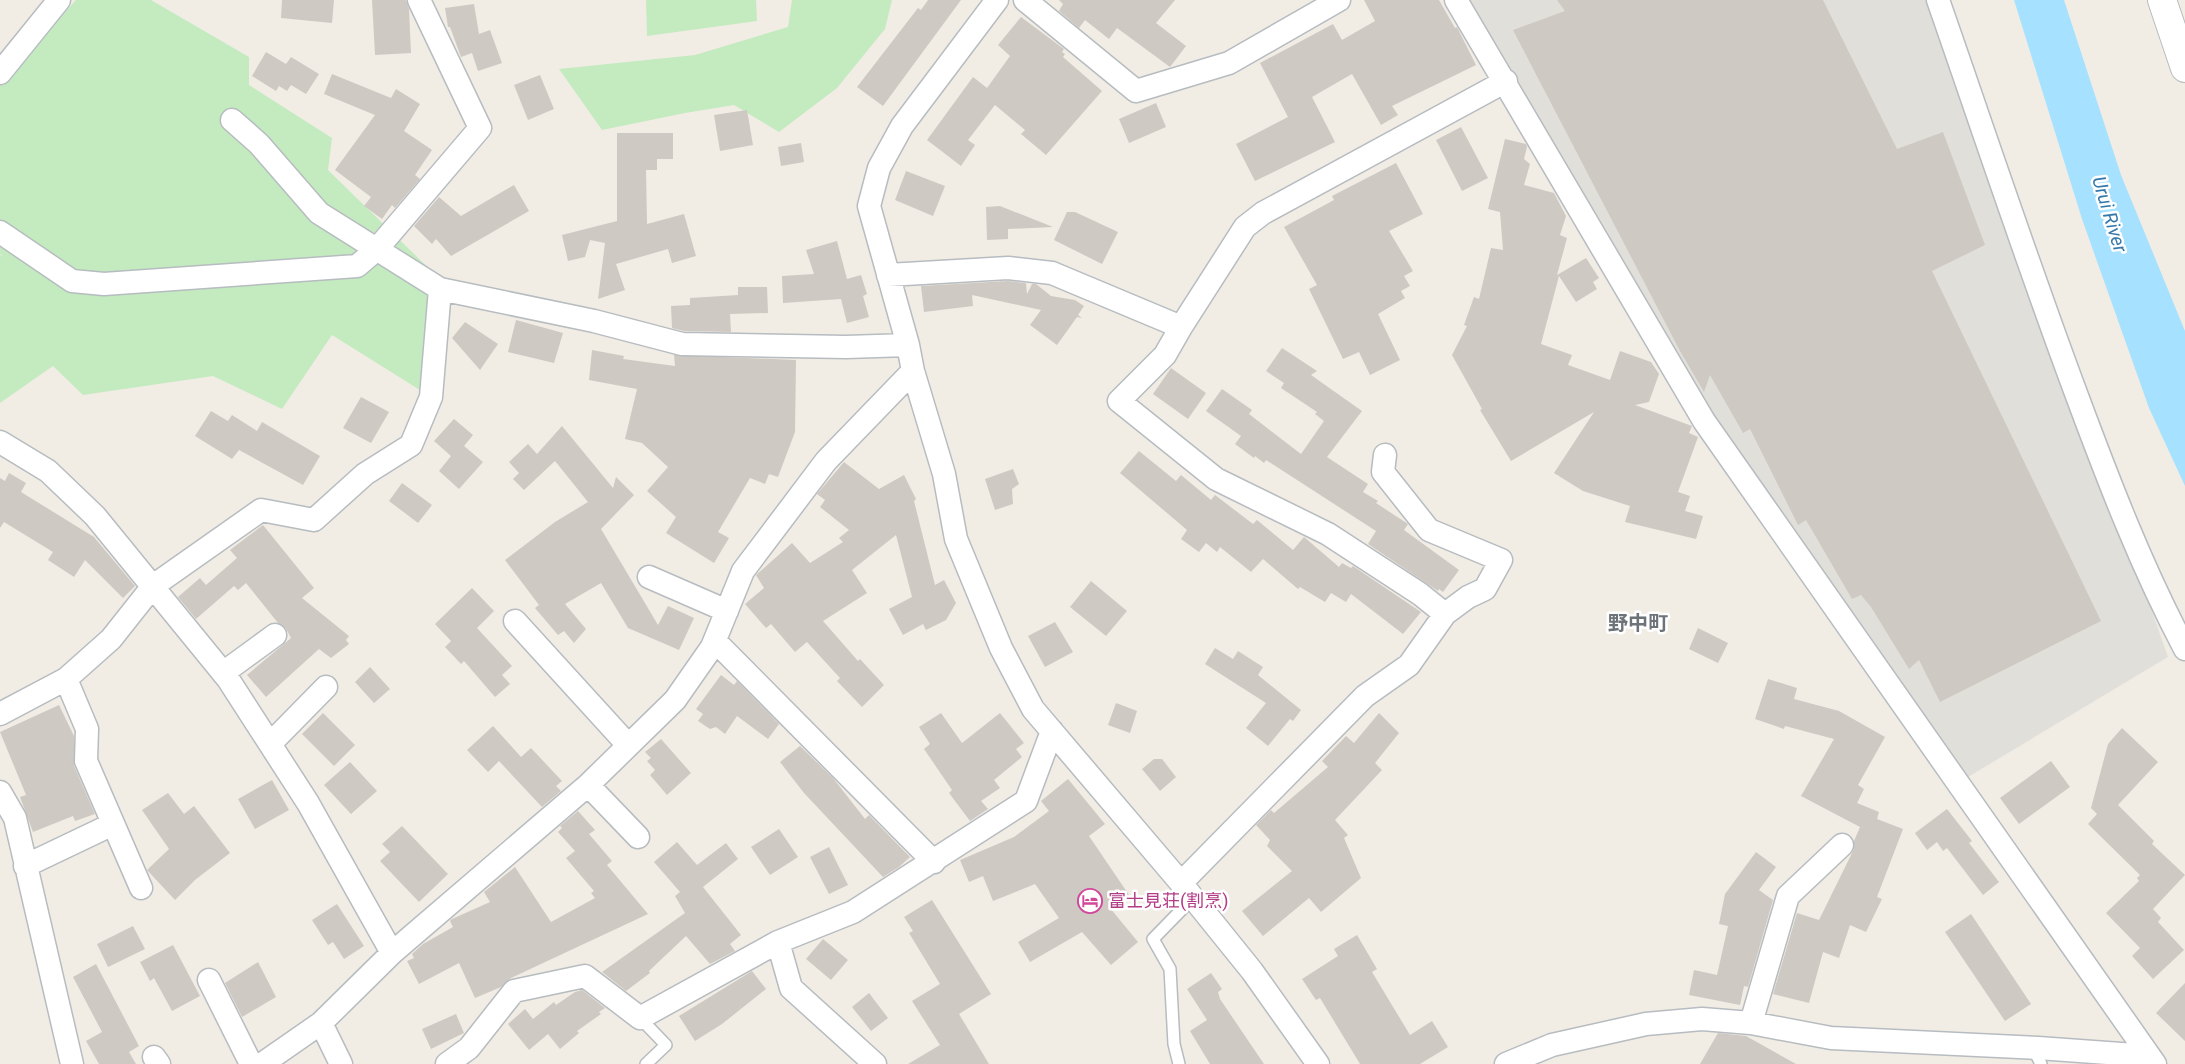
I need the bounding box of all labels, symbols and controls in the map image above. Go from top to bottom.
water label: Urui River [2087,173,2132,256]
district label: 野中町 [1608,611,1668,635]
hotel icon: 富士見荘(割烹) [1077,888,1103,914]
place label: 富士見荘(割烹) [1108,890,1228,912]

